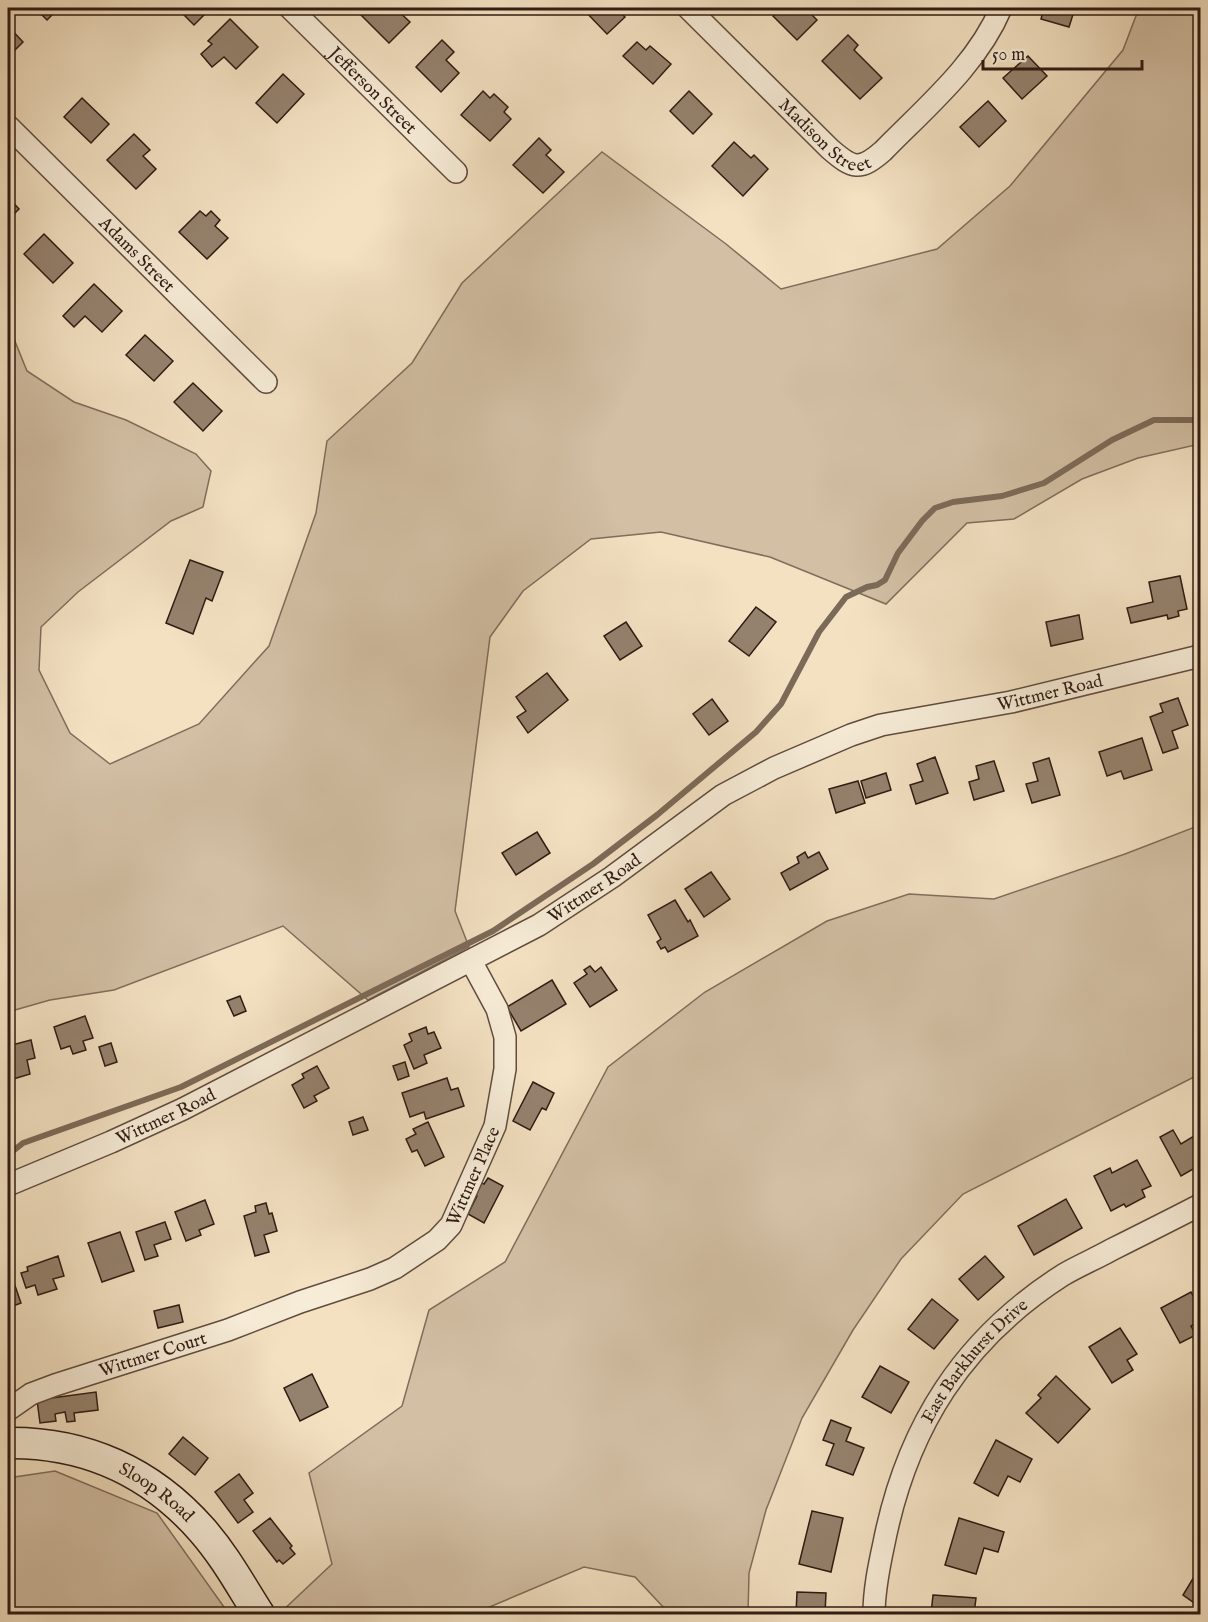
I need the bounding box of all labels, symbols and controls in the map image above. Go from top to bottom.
scale bar [983,33,1142,71]
street label: Jefferson Street [322,41,421,140]
text: 50 m [992,44,1025,67]
street label: Madison Street [773,94,876,178]
street label: Adams Street [92,212,179,298]
street label: Wittmer Road [996,670,1106,717]
street label: Wittmer Road [544,849,647,929]
street label: Wittmer Road [113,1084,220,1151]
street label: Wittmer Place [442,1124,506,1230]
street label: East Barkhurst Drive [917,1294,1033,1428]
street label: Wittmer Court [96,1328,210,1383]
street label: Sloop Road [115,1458,199,1528]

